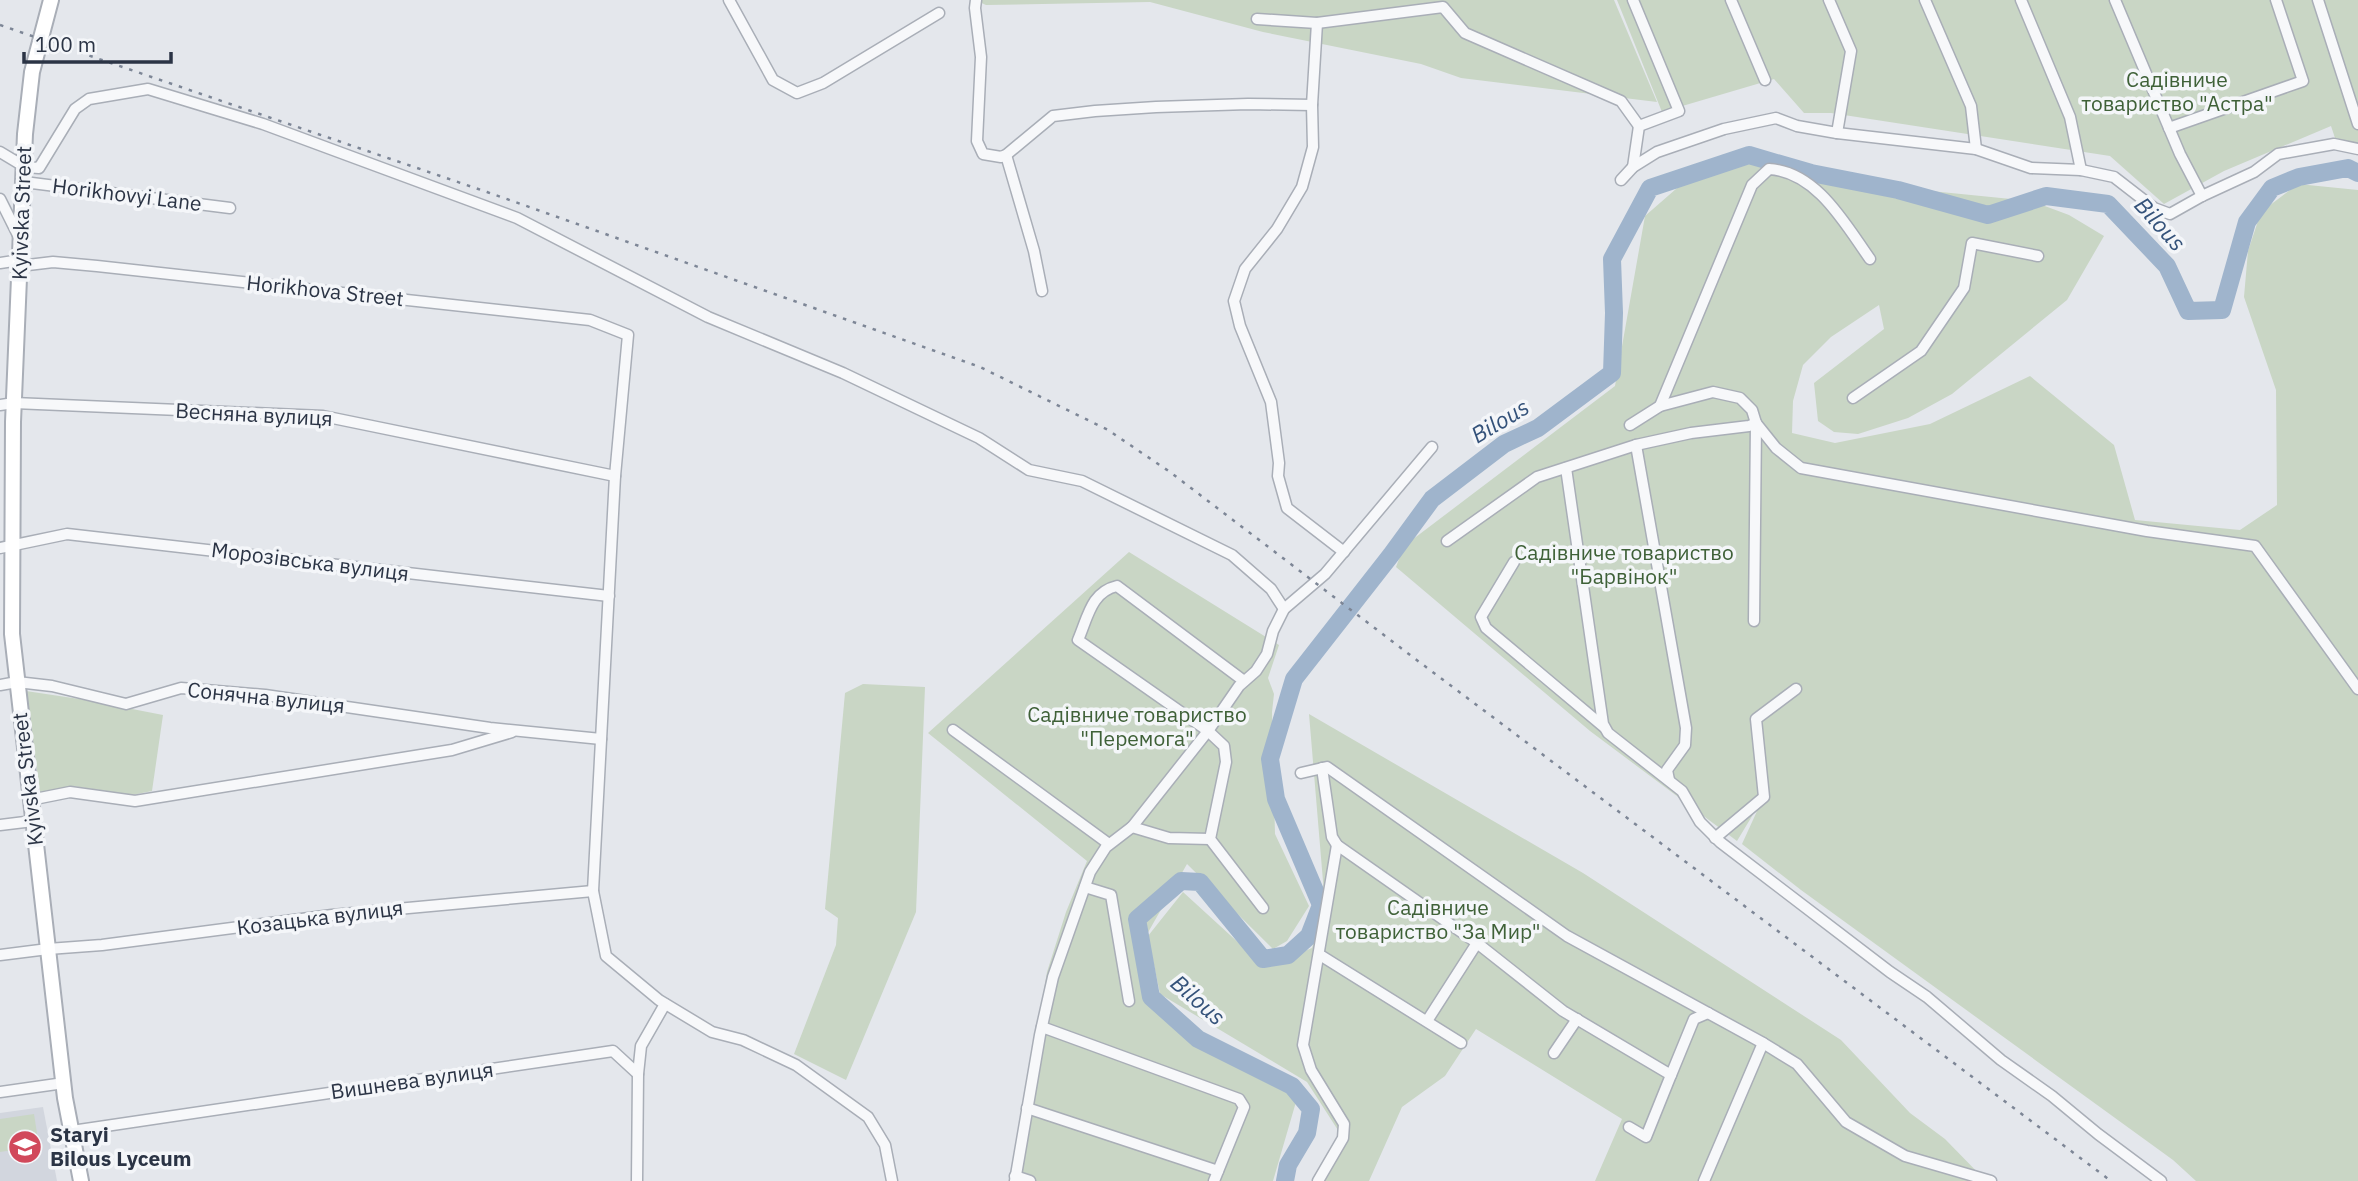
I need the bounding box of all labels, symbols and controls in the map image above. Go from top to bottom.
scale bar [24,21,172,65]
text: 100 m [35,30,96,58]
park label: Садівниче товариство "Астра" [2081,65,2273,117]
street label: Kyivska Street [5,145,37,280]
street label: Horikhovyi Lane [51,171,203,217]
water label: Bilous [2129,190,2193,257]
street label: Horikhova Street [245,268,405,312]
water label: Bilous [1465,391,1534,449]
street label: Весняна вулиця [175,396,334,432]
street label: Морозівська вулиця [210,535,411,587]
park label: Садівниче товариство "Барвінок" [1514,538,1734,590]
street label: Сонячна вулиця [186,675,346,719]
park label: Садівниче товариство "Перемога" [1027,700,1247,752]
street label: Kyivska Street [5,711,49,847]
street label: Козацька вулиця [235,893,405,941]
park label: Садівниче товариство "За Мир" [1335,893,1541,945]
water label: Bilous [1165,967,1232,1031]
street label: Вишнева вулиця [329,1055,495,1105]
place label: Staryi Bilous Lyceum [50,1120,192,1172]
school or university icon: Staryi Bilous Lyceum [6,1128,44,1166]

